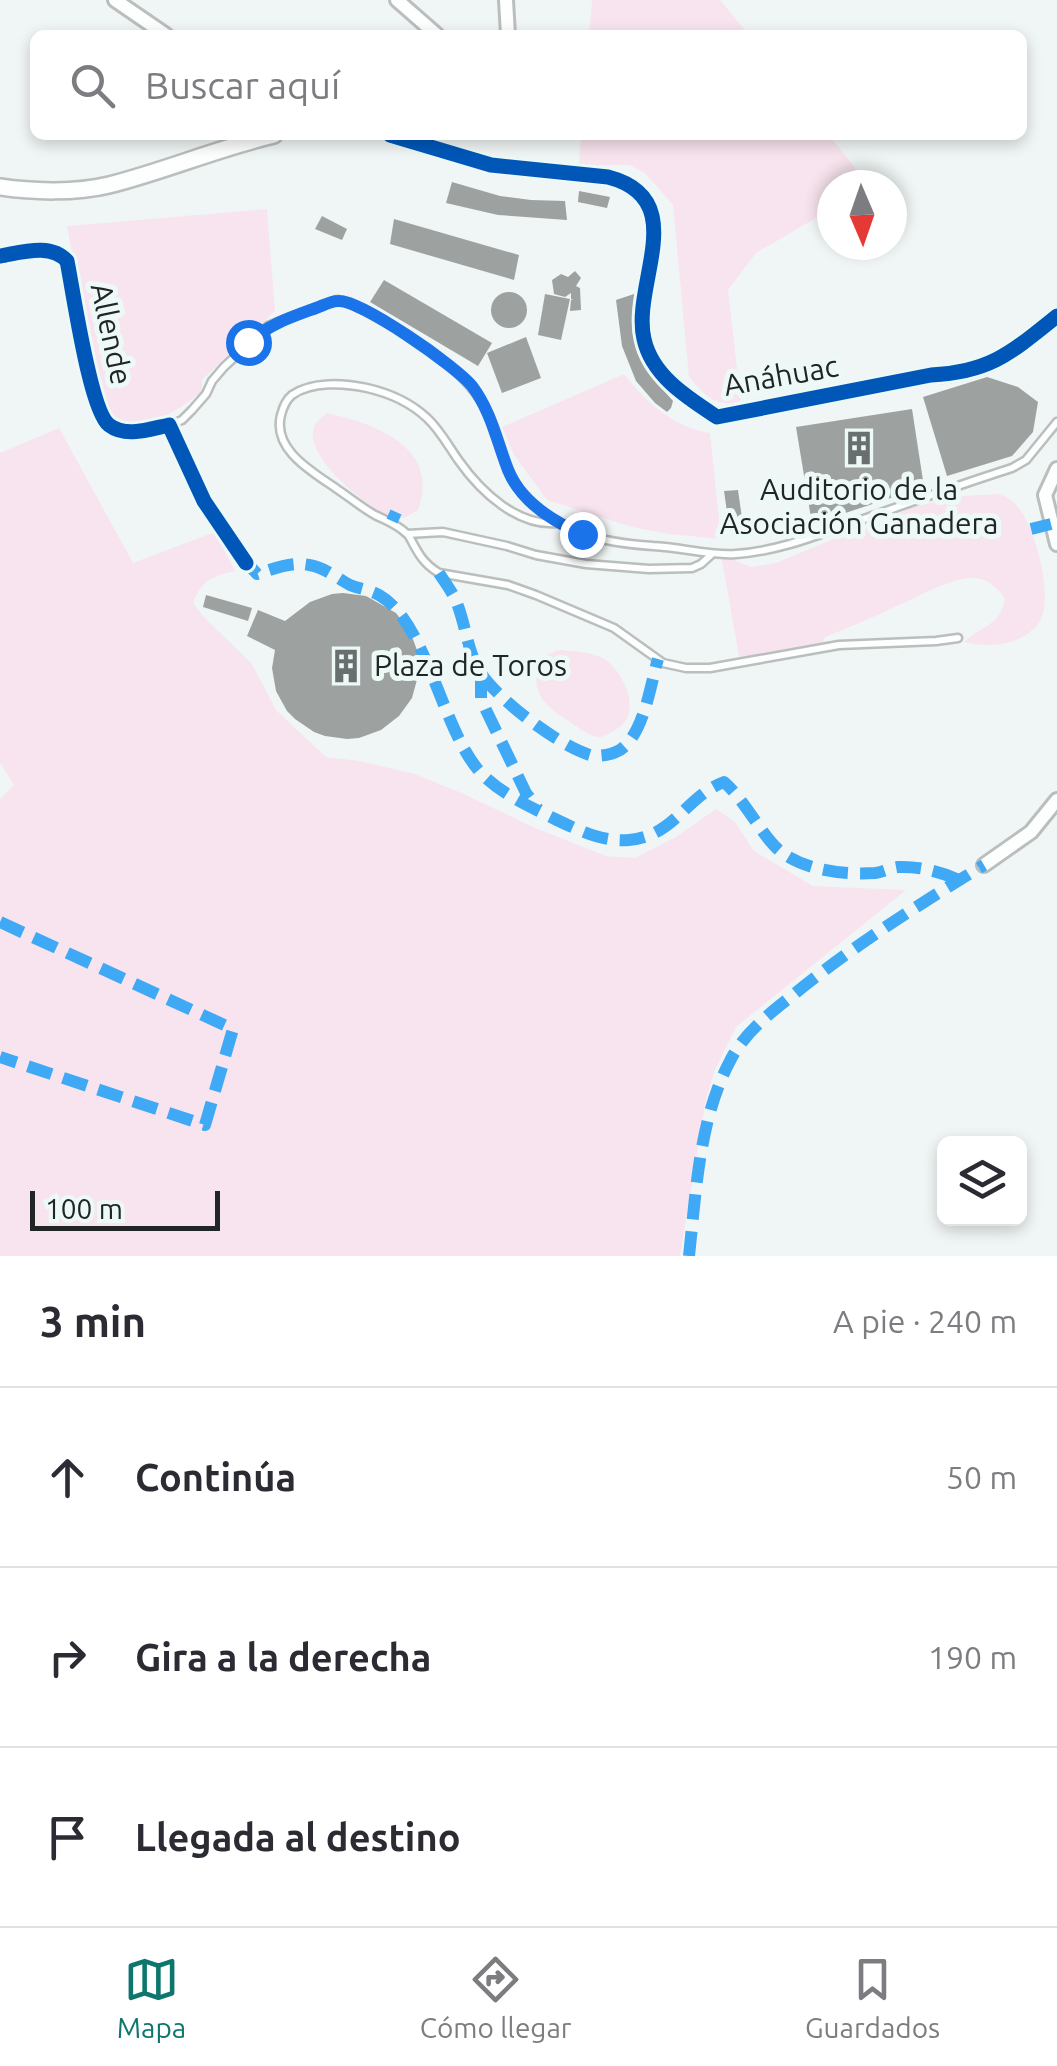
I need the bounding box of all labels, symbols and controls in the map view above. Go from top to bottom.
search box [30,30,1027,140]
icon: search [65,58,120,113]
text: Buscar aquí [145,64,340,106]
north arrow [817,170,907,260]
street label: Allende [85,280,139,388]
route start [226,320,272,366]
street label: Anáhuac [721,348,841,402]
building icon: Auditorio de la Asociación Ganadera [840,429,878,467]
place label: Auditorio de la Asociación Ganadera [720,472,998,540]
route end [560,512,606,558]
building icon: Plaza de Toros [327,647,365,685]
place label: Plaza de Toros [374,648,567,682]
map controls [937,1136,1027,1226]
button: layers [937,1136,1027,1226]
scale bar [30,1186,220,1230]
text: 100 m [45,1193,123,1224]
text: 3 min [40,1298,146,1345]
text: A pie · 240 m [833,1303,1017,1339]
icon: ahead [40,1450,95,1505]
text: Continúa [135,1456,296,1498]
text: 50 m [946,1459,1017,1495]
icon: right [40,1630,95,1685]
text: Gira a la derecha [135,1636,431,1678]
text: 190 m [928,1639,1017,1675]
icon: arrive [40,1810,95,1865]
text: Llegada al destino [135,1816,461,1858]
tab: Mapa [117,1952,186,2043]
tab: Cómo llegar [420,1952,571,2043]
tab: Guardados [805,1952,940,2043]

